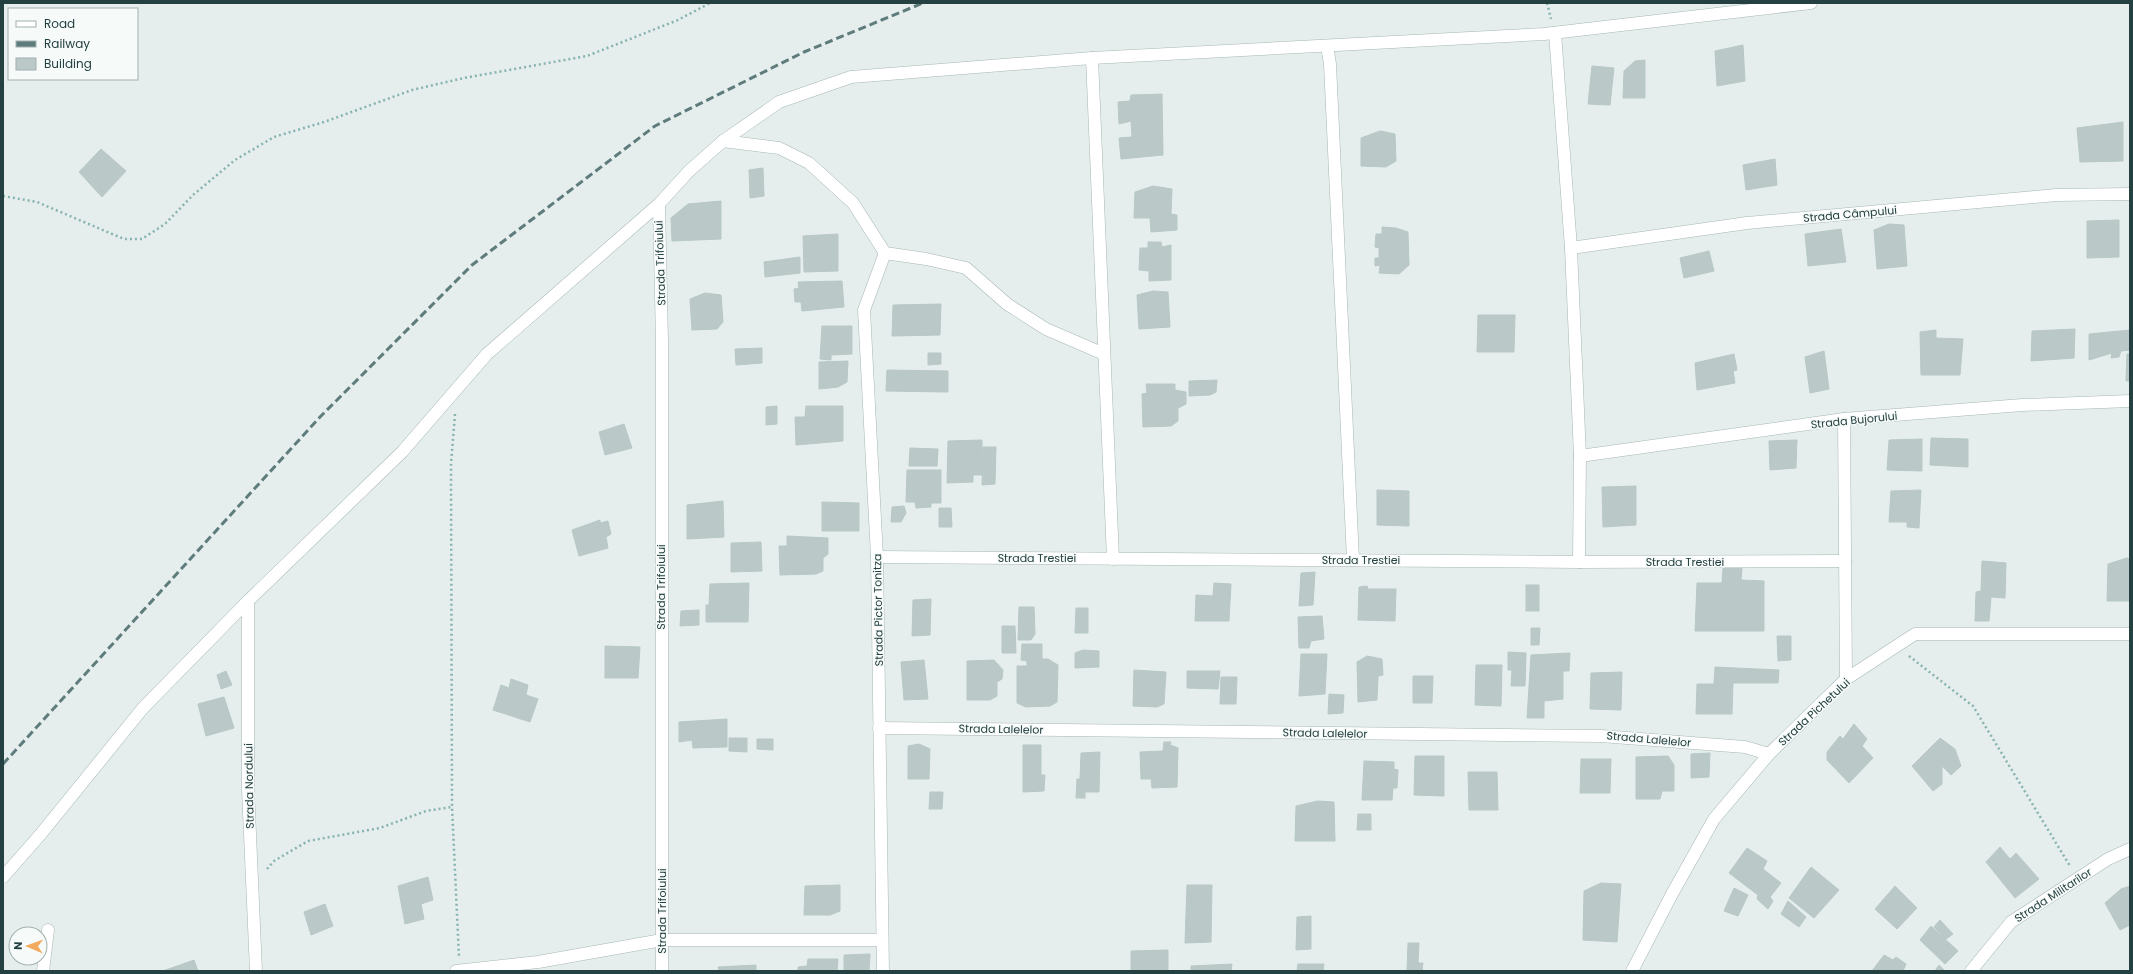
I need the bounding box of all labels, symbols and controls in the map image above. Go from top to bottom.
legend [8,8,138,80]
text: Road [44,15,75,32]
text: Railway [44,35,90,52]
text: Building [44,55,92,72]
street label: Strada Câmpului [1802,202,1898,226]
street label: Strada Trifoiului [651,220,669,306]
street label: Strada Bujorului [1810,407,1898,433]
street label: Strada Trifoiului [653,544,669,630]
street label: Strada Trestiei [998,550,1077,566]
street label: Strada Trestiei [1322,552,1401,568]
street label: Strada Pictor Tonitza [869,553,887,667]
street label: Strada Trestiei [1646,554,1725,570]
street label: Strada Pichetului [1775,674,1854,750]
street label: Strada Lalelelor [958,720,1044,738]
street label: Strada Lalelelor [1282,724,1368,742]
street label: Strada Lalelelor [1606,727,1692,751]
street label: Strada Nordului [240,743,258,829]
street label: Strada Militarilor [2011,864,2095,926]
street label: Strada Trifoiului [654,868,670,954]
north arrow [8,926,48,966]
text: N [10,941,26,950]

